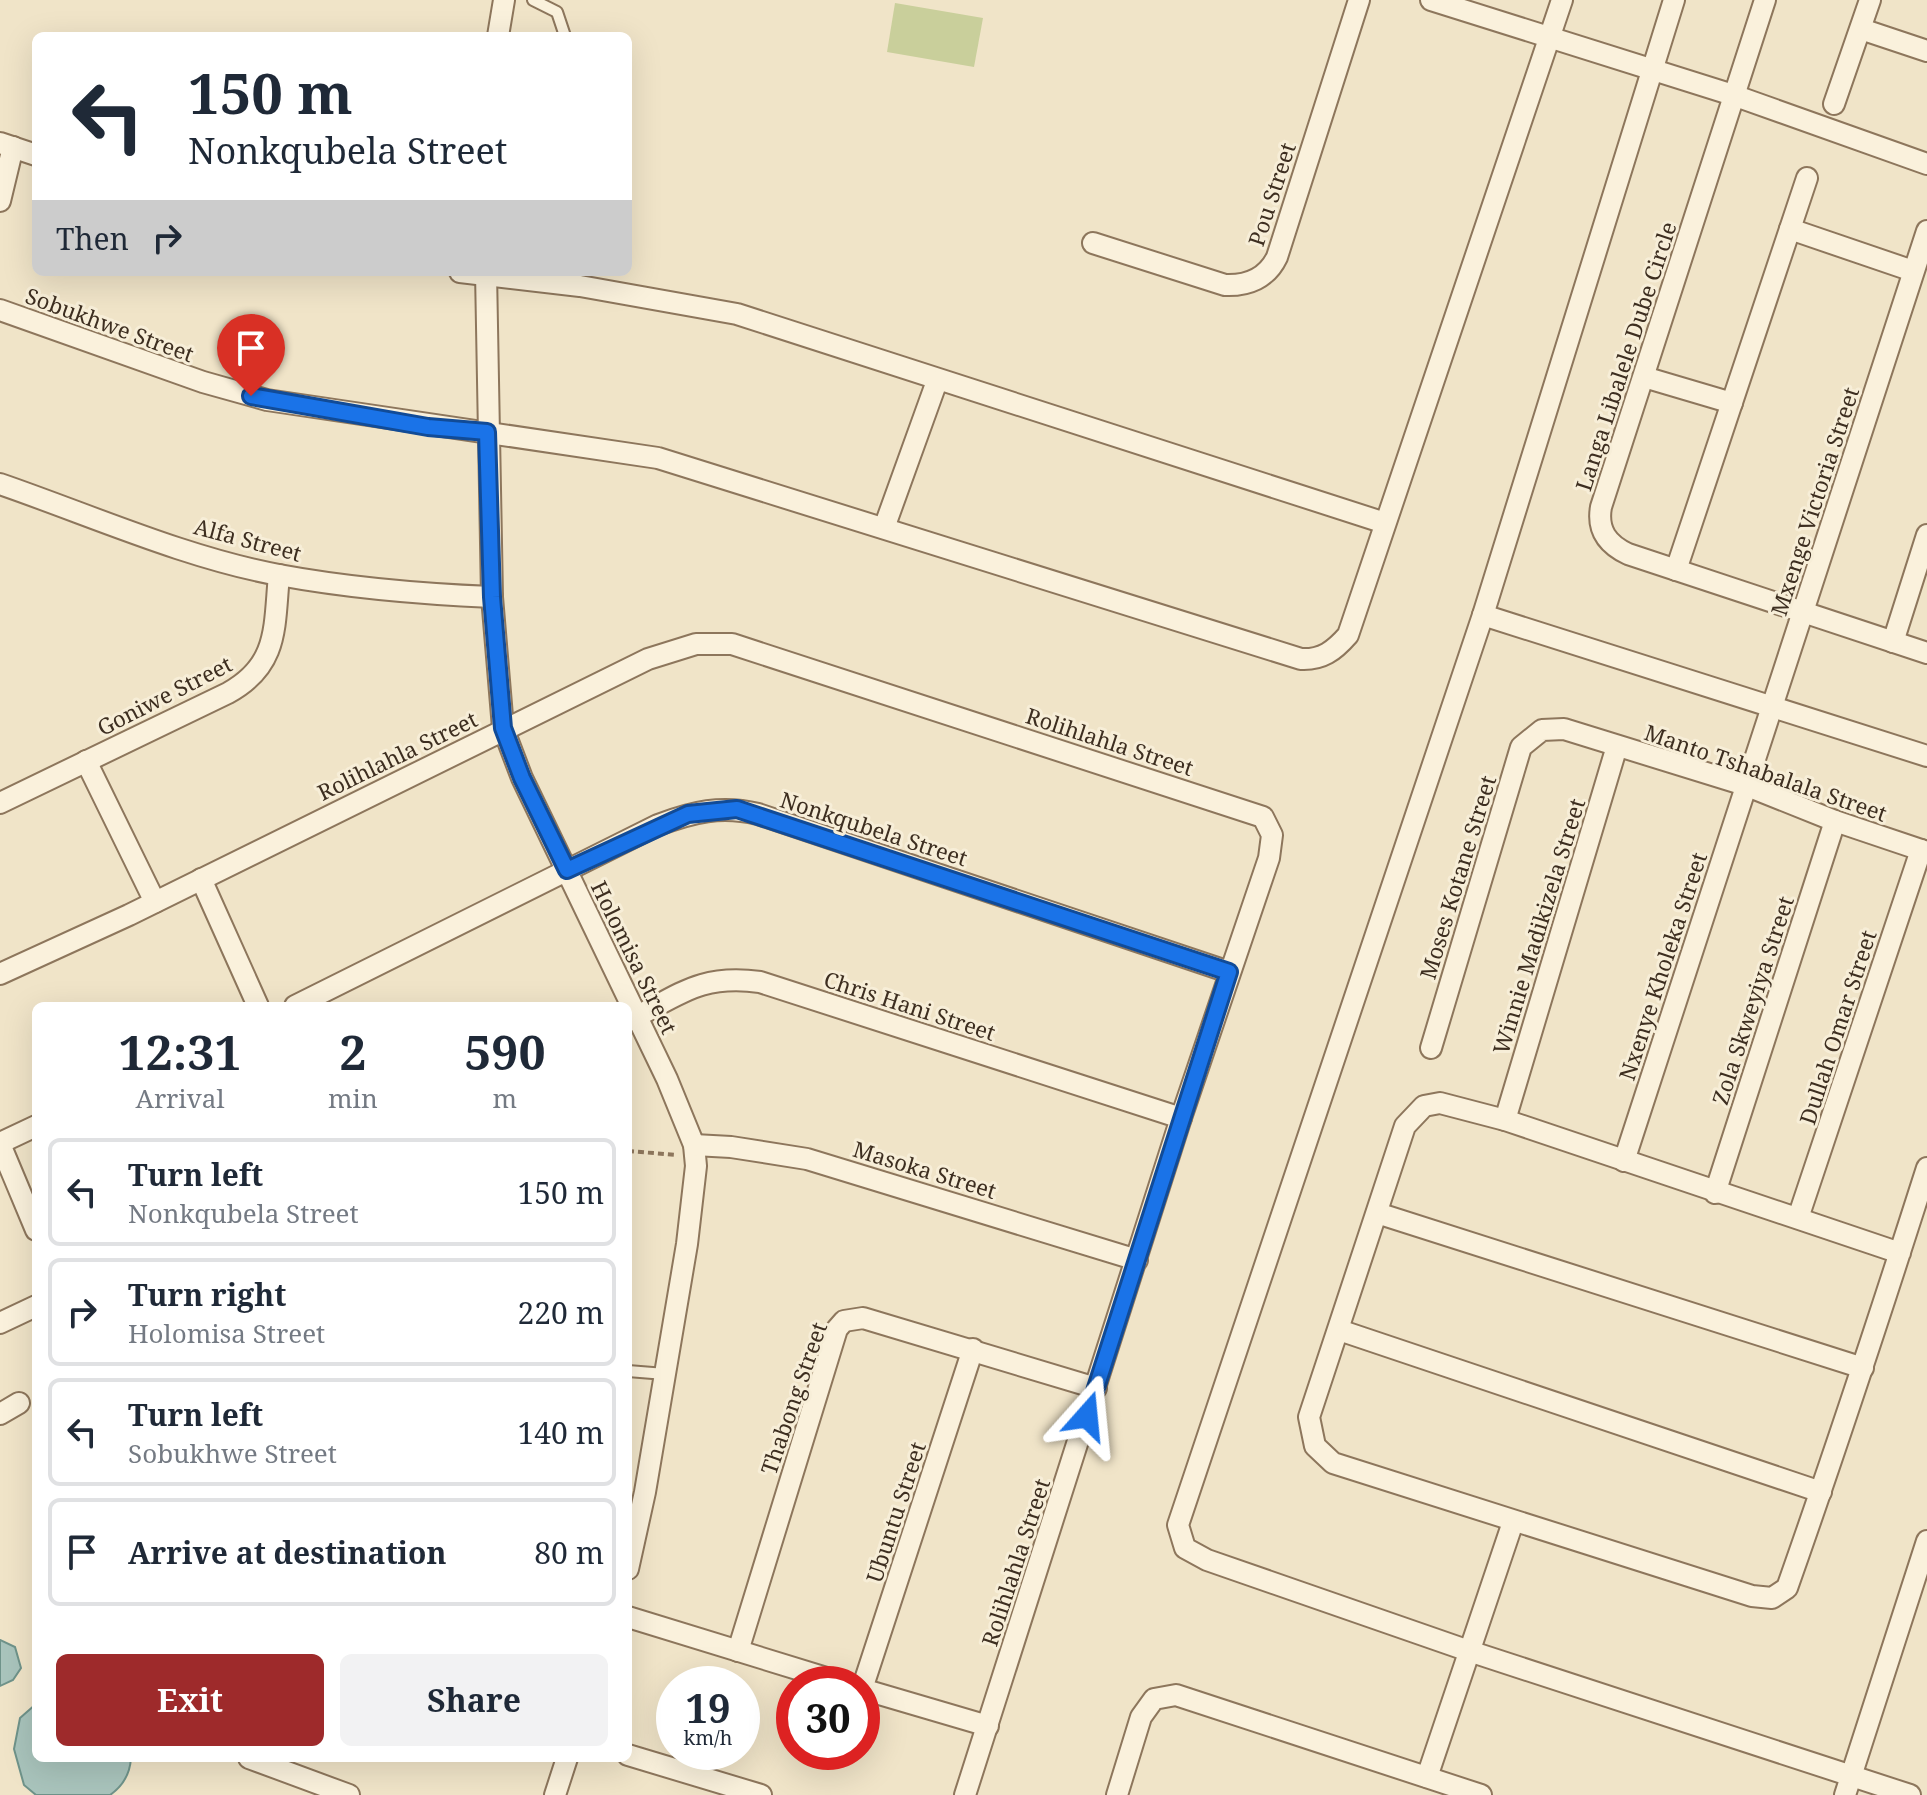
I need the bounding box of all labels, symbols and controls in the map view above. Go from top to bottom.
text: 150 m [188,54,353,130]
icon: left [56,64,160,168]
text: Nonkqubela Street [188,126,507,175]
street label: Pou Street [1240,138,1302,250]
icon: right [145,216,189,260]
text: Then [56,218,129,259]
street label: Langa Libalele Dube Circle [1567,218,1683,494]
street label: Sobukhwe Street [22,280,198,368]
pin [217,314,285,396]
icon: arrive [229,326,273,370]
street label: Mxenge Victoria Street [1763,383,1865,619]
street label: Alfa Street [191,510,305,568]
street label: Goniwe Street [91,648,237,742]
street label: Rolihlahla Street [1022,700,1198,782]
street label: Rolihlahla Street [312,703,482,807]
street label: Manto Tshabalala Street [1641,716,1891,828]
street label: Moses Kotane Street [1412,771,1502,983]
street label: Nonkqubela Street [777,784,972,872]
street label: Winnie Madikizela Street [1485,794,1591,1057]
street label: Nxenye Kholeka Street [1611,848,1713,1084]
street label: Holomisa Street [585,875,685,1039]
street label: Zola Skweyiya Street [1704,892,1800,1108]
street label: Dullah Omar Street [1791,926,1883,1128]
street label: Chris Hani Street [820,963,1000,1047]
text: 12:31 [118,1019,242,1084]
text: 2 [339,1019,366,1084]
text: 590 [464,1019,546,1084]
text: Arrival [136,1080,224,1116]
text: min [328,1080,378,1116]
text: m [493,1080,517,1116]
street label: Masoka Street [850,1133,1000,1205]
text: Turn left [128,1154,263,1195]
icon: left [60,1170,104,1214]
text: 150 m [518,1172,604,1213]
text: Nonkqubela Street [128,1195,359,1231]
text: Turn right [128,1274,286,1315]
icon: right [60,1290,104,1334]
text: 220 m [518,1292,604,1333]
text: Holomisa Street [128,1315,325,1351]
street label: Thabong Street [753,1318,833,1478]
position arrow [1045,1374,1129,1458]
text: Turn left [128,1394,263,1435]
icon: left [60,1410,104,1454]
text: 140 m [518,1412,604,1453]
text: Sobukhwe Street [128,1435,337,1471]
street label: Ubuntu Street [858,1438,932,1586]
street label: Rolihlahla Street [974,1474,1056,1650]
icon: arrive [60,1530,104,1574]
text: Arrive at destination [128,1532,447,1573]
text: 80 m [534,1532,604,1573]
button: Exit [56,1654,324,1746]
button: Share [340,1654,608,1746]
speed limit sign: 30 [776,1666,880,1770]
text: 19 [685,1680,731,1735]
text: km/h [683,1724,733,1751]

